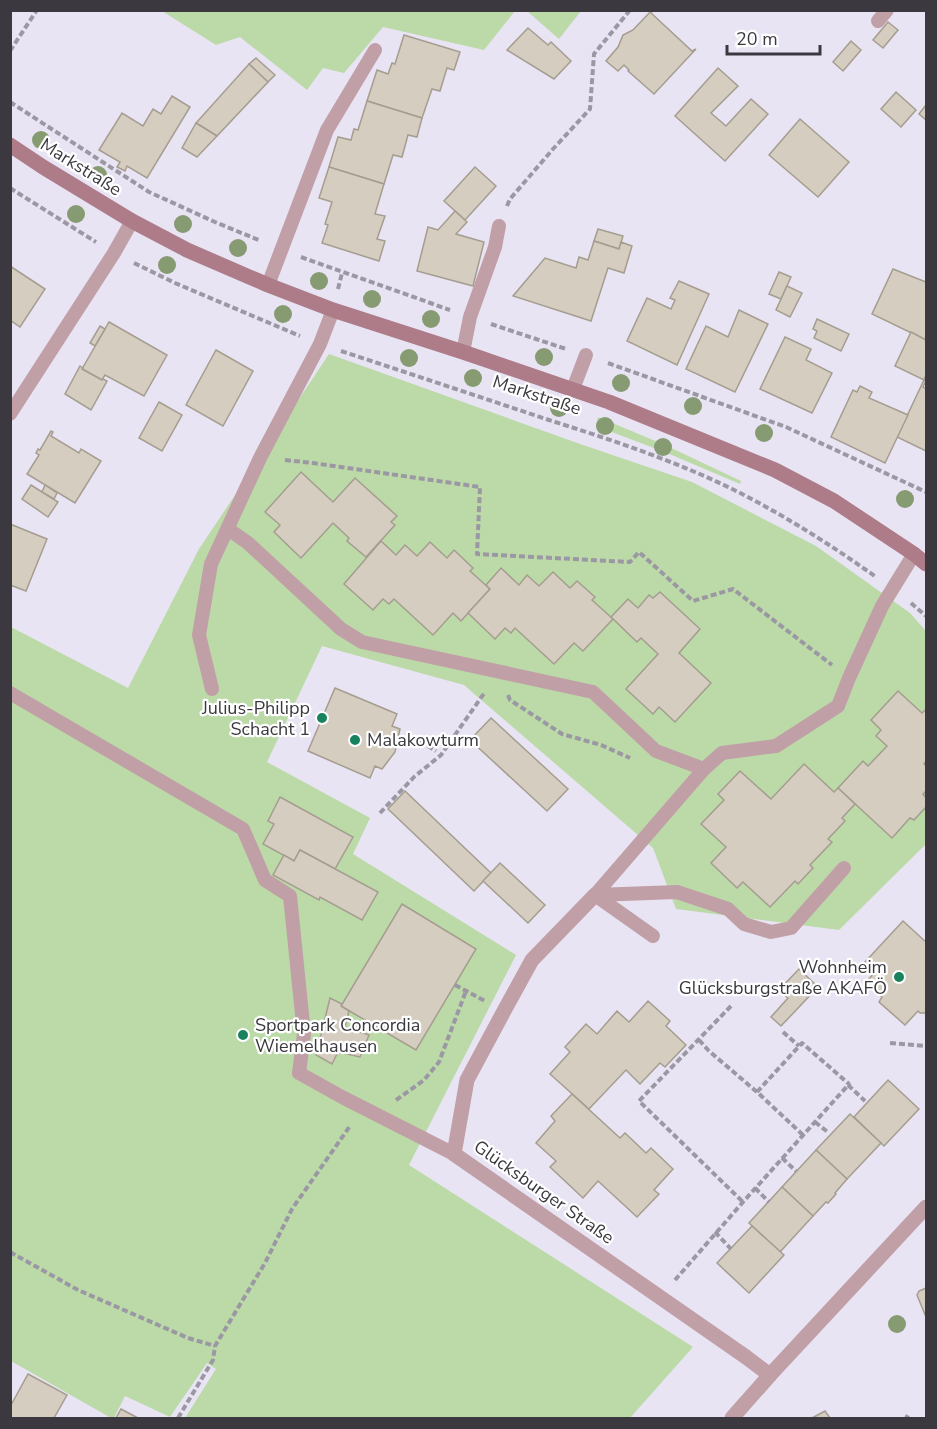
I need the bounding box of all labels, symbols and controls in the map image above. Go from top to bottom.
scale bar [727,18,820,56]
text: 20 m [736,27,778,51]
street label: Markstraße [36,133,126,201]
street label: Markstraße [490,369,584,421]
place label: Julius-Philipp Schacht 1 [201,696,310,741]
marker: Julius-Philipp Schacht 1 [315,711,329,725]
place label: Malakowturm [367,728,479,752]
marker: Malakowturm [348,733,362,747]
place label: Wohnheim Glücksburgstraße AKAFÖ [679,955,887,1000]
marker: Wohnheim Glücksburgstraße AKAFÖ [892,970,906,984]
place label: Sportpark Concordia Wiemelhausen [255,1013,420,1058]
marker: Sportpark Concordia Wiemelhausen [236,1028,250,1042]
street label: Glücksburger Straße [469,1134,619,1250]

